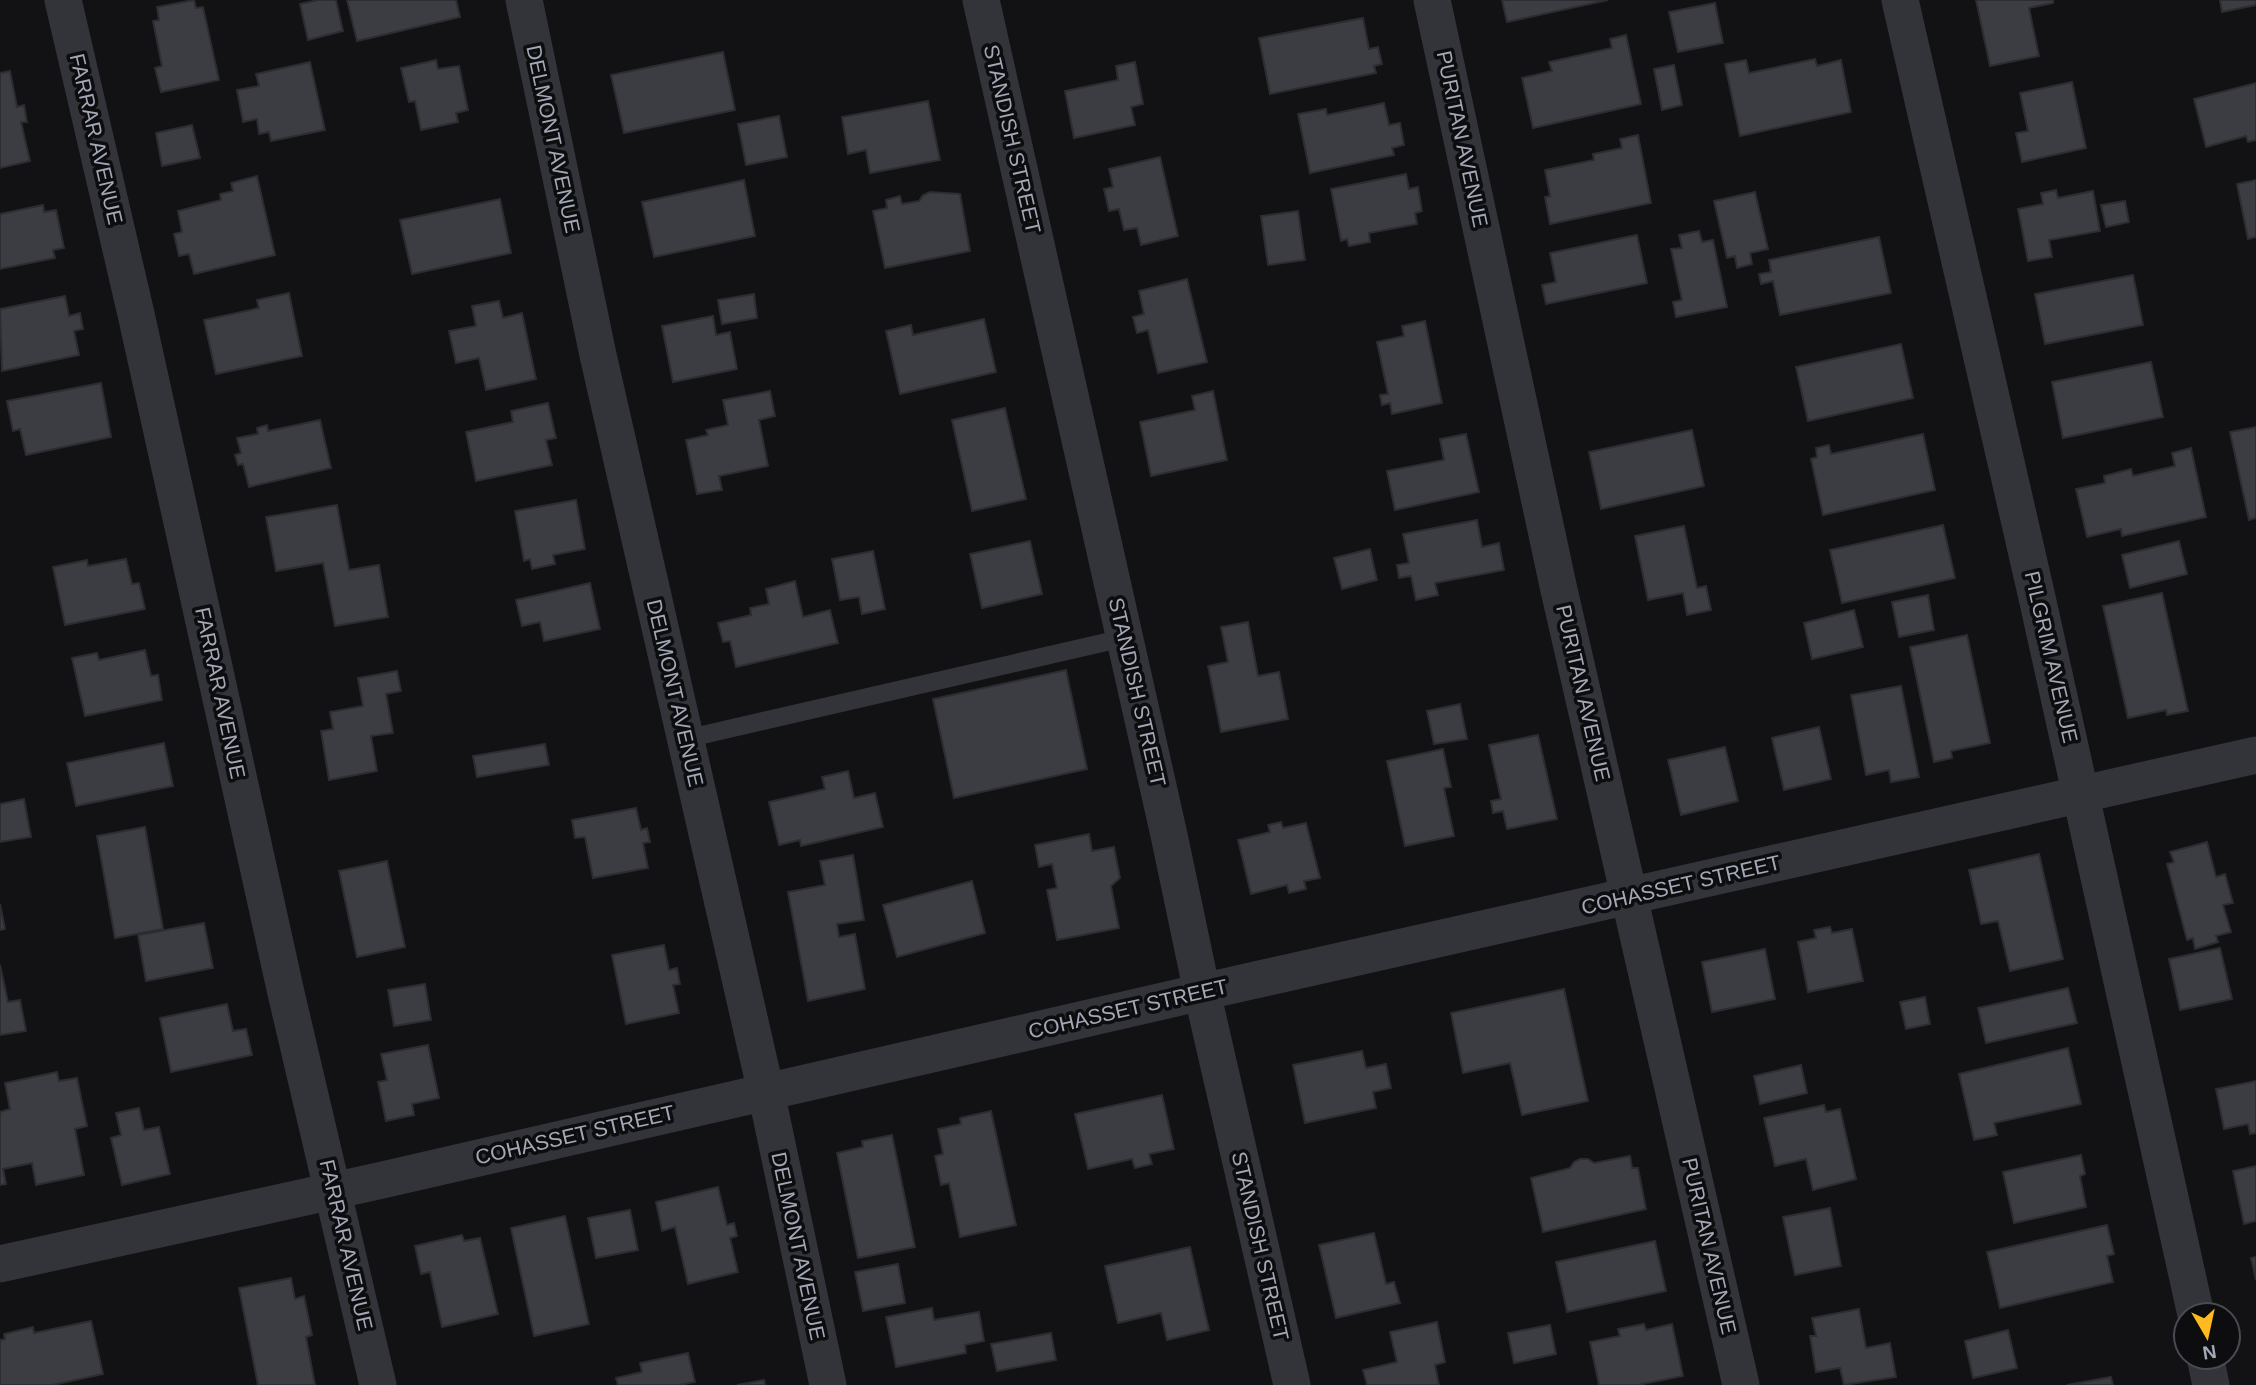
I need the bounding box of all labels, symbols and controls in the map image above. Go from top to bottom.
street label: STANDISH STREET [980,42,1045,236]
street label: DELMONT AVENUE [522,43,585,235]
street label: PURITAN AVENUE [1433,48,1492,229]
street label: FARRAR AVENUE [66,51,127,227]
street label: PILGRIM AVENUE [2021,569,2082,745]
street label: STANDISH STREET [1105,595,1170,789]
street label: DELMONT AVENUE [643,597,708,789]
street label: PURITAN AVENUE [1552,603,1615,783]
street label: FARRAR AVENUE [191,605,250,781]
street label: COHASSET STREET [1579,850,1783,919]
street label: COHASSET STREET [1026,974,1230,1043]
street label: COHASSET STREET [473,1100,677,1169]
street label: STANDISH STREET [1228,1149,1293,1343]
street label: DELMONT AVENUE [767,1150,830,1342]
street label: PURITAN AVENUE [1678,1156,1741,1336]
street label: FARRAR AVENUE [316,1157,377,1333]
north arrow [2172,1301,2242,1371]
text: N [2201,1341,2218,1364]

